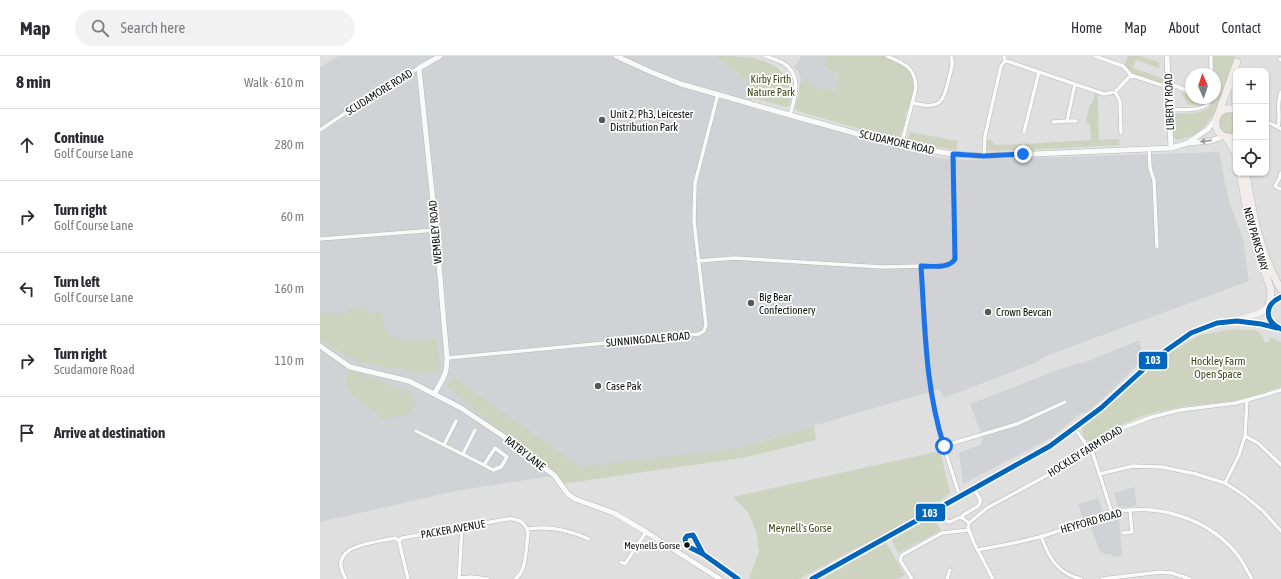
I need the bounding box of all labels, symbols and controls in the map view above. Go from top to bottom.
search box [75,10,355,46]
text: Map [20,17,51,39]
icon: search [89,17,111,39]
text: Search here [121,19,185,36]
text: Home [1071,20,1102,36]
text: Map [1124,20,1147,36]
text: About [1169,20,1200,36]
text: Contact [1222,20,1261,36]
street label: SCUDAMORE ROAD [343,67,415,117]
north arrow [1185,68,1221,104]
map controls [1233,68,1269,176]
button: + [1233,68,1269,104]
text: 8 min [16,72,51,92]
park label: Kirby Firth Nature Park [747,73,795,98]
street label: LIBERTY ROAD [1162,73,1176,131]
text: Walk · 610 m [244,75,304,90]
button: − [1233,104,1269,140]
place label: Unit 2, Ph3, Leicester Distribution Park [610,108,694,133]
marker: Unit 2, Ph3, Leicester Distribution Park [597,115,607,125]
street label: SCUDAMORE ROAD [858,128,936,156]
text: Continue [54,129,104,146]
icon: ahead [16,134,38,156]
text: 280 m [275,137,304,152]
one-way arrow [1200,138,1213,144]
button: locate [1233,140,1269,176]
route end [1014,145,1032,163]
text: Golf Course Lane [54,146,133,161]
street label: WEMBLEY ROAD [426,200,444,264]
text: Turn right [54,201,107,218]
icon: right [16,206,38,228]
street label: NEW PARKS WAY [1241,206,1271,272]
text: 60 m [281,209,304,224]
text: Golf Course Lane [54,218,133,233]
text: Turn left [54,273,100,290]
icon: left [16,278,38,300]
text: 160 m [275,281,304,296]
text: Golf Course Lane [54,290,133,305]
place label: Big Bear Confectionery [759,291,816,316]
marker: Big Bear Confectionery [746,298,756,308]
place label: Crown Bevcan [996,306,1052,318]
marker: Crown Bevcan [983,307,993,317]
street label: SUNNINGDALE ROAD [605,329,691,349]
text: Turn right [54,345,107,362]
icon: right [16,350,38,372]
line badge: 103 [1138,351,1168,370]
text: 110 m [275,353,304,368]
text: 103 [1145,354,1161,366]
park label: Hockley Farm Open Space [1191,355,1245,380]
text: Scudamore Road [54,362,135,377]
place label: Case Pak [606,380,642,392]
marker: Case Pak [593,381,603,391]
icon: arrive [16,422,38,444]
street label: HOCKLEY FARM ROAD [1045,423,1125,479]
text: Arrive at destination [54,424,165,441]
street label: RATBY LANE [503,434,548,473]
route start [935,437,953,455]
line badge: 103 [915,503,946,522]
street label: HEYFORD ROAD [1059,506,1123,536]
text: 103 [922,507,938,519]
street label: PACKER AVENUE [420,517,486,541]
park label: Meynell's Gorse [768,522,832,534]
place label: Meynells Gorse [624,540,680,551]
marker: Meynells Gorse [682,540,692,550]

